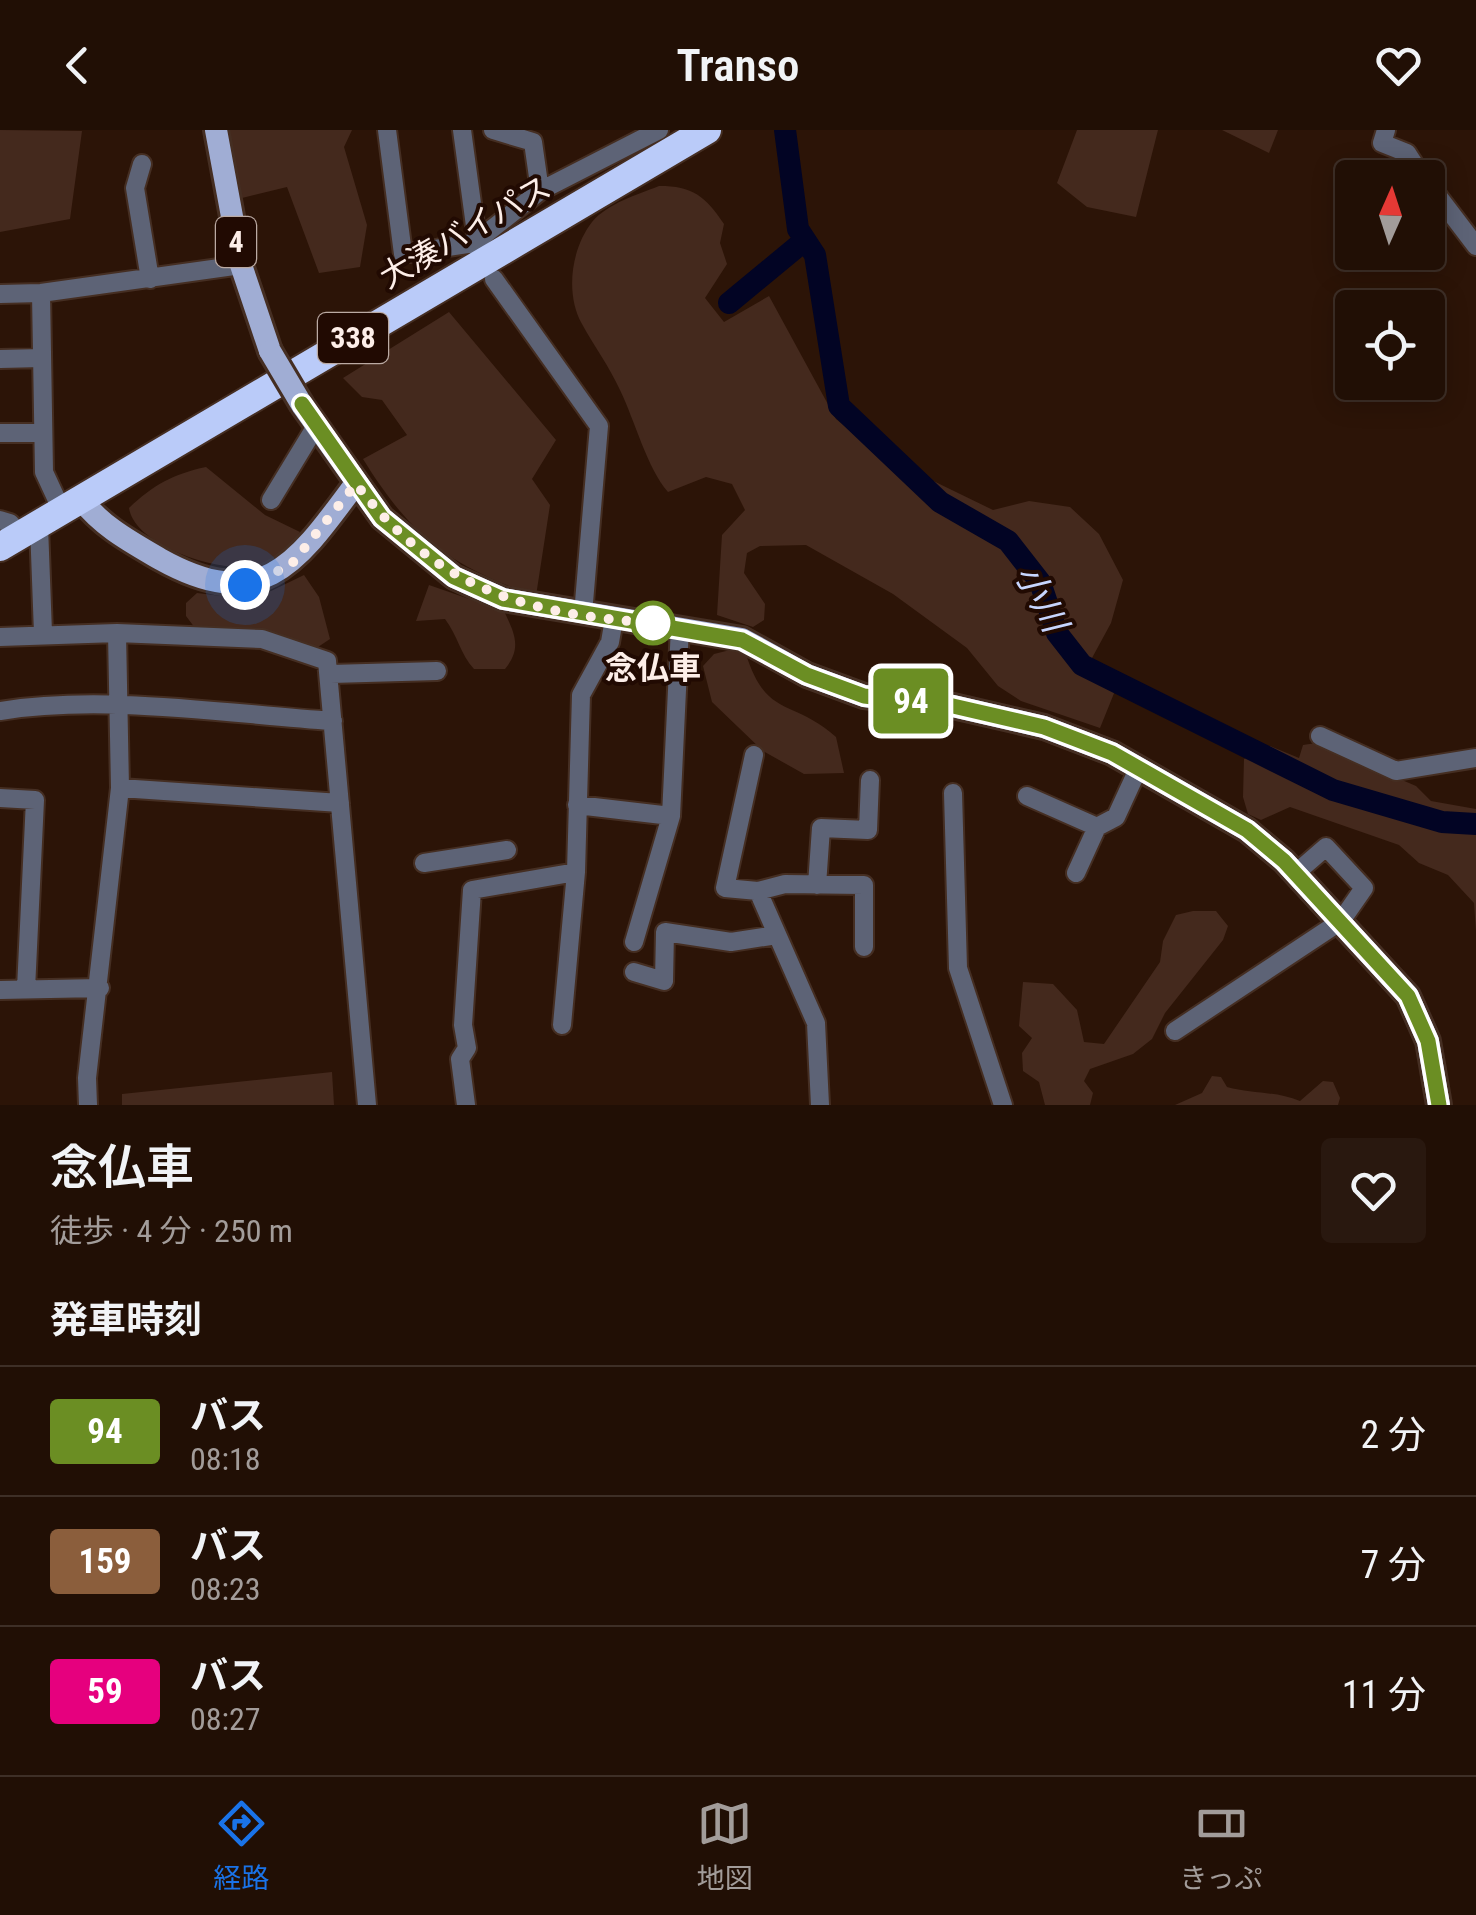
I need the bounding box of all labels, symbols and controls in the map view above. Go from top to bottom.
icon: back [50,38,105,93]
icon: heart [1371,38,1426,93]
text: Transo [677,39,799,92]
north arrow [1335,160,1445,270]
map controls [1335,160,1445,400]
street label: 大湊バイパス [373,168,557,296]
road number: 4 [216,217,256,267]
button: locate [1335,290,1445,400]
road number: 338 [318,313,388,363]
water label: 小川 [1006,558,1077,642]
your location [220,560,270,610]
marker: 念仏車 [632,602,674,644]
place label: 念仏車 [605,649,701,687]
line badge: 94 [866,668,956,734]
text: 94 [893,681,929,722]
button: heart [1321,1138,1426,1243]
text: 念仏車 [50,1139,194,1196]
text: 徒歩 · 4 分 · 250 m [50,1212,293,1250]
text: 発車時刻 [50,1298,202,1342]
text: バス [190,1394,266,1438]
text: 94 [87,1411,123,1452]
text: 2 分 [1361,1413,1426,1457]
text: 08:18 [190,1440,261,1478]
text: バス [190,1524,266,1568]
text: 159 [78,1541,132,1582]
text: 7 分 [1361,1543,1426,1587]
text: 08:23 [190,1570,261,1608]
text: バス [190,1654,266,1698]
text: 59 [87,1671,123,1712]
text: 11 分 [1342,1673,1426,1717]
text: 08:27 [190,1700,261,1738]
tab: 経路 [214,1796,270,1896]
tab: 地図 [697,1796,753,1896]
tab: きっぷ [1180,1796,1262,1896]

